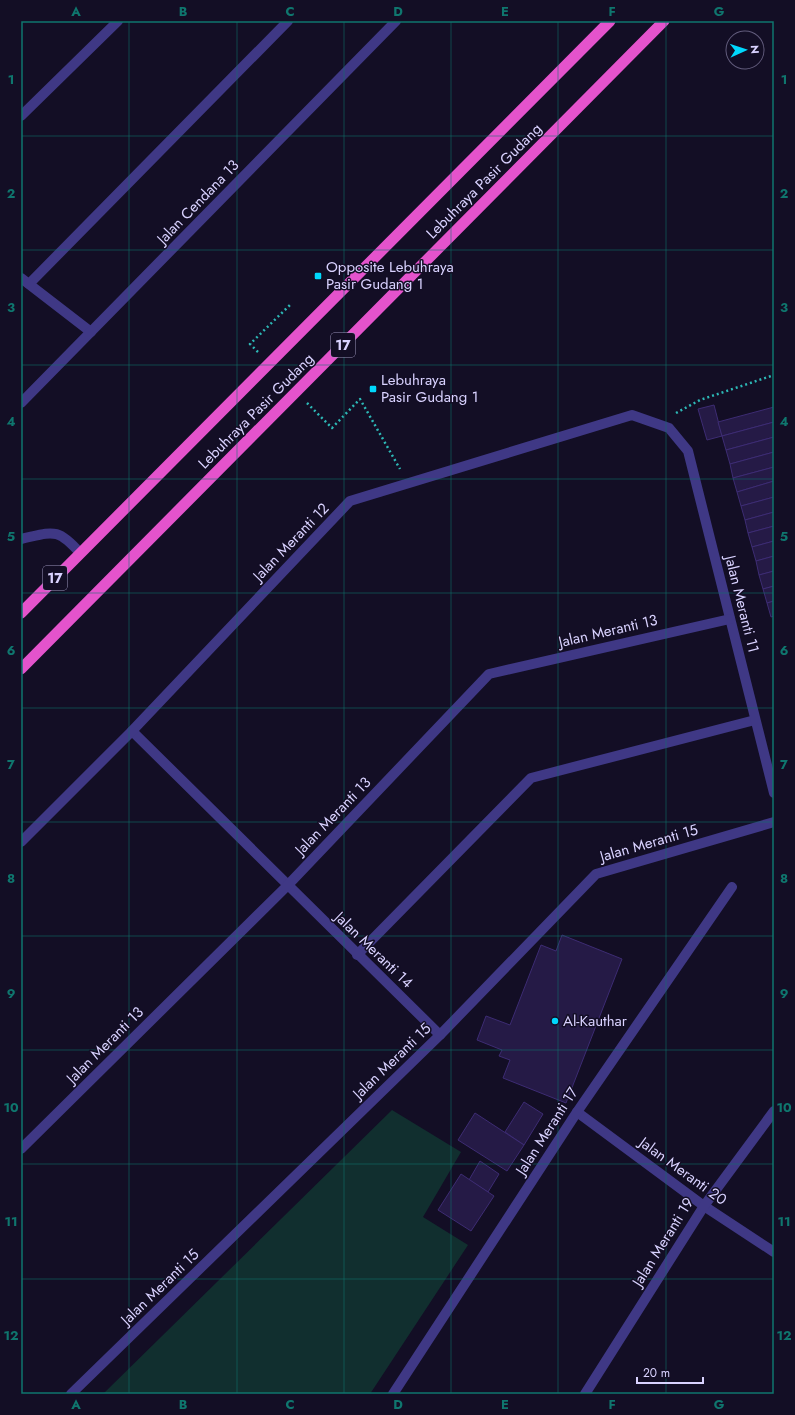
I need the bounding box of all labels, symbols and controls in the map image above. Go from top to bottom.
text: A [70,2,81,21]
text: B [179,2,188,21]
text: C [285,2,295,21]
text: D [393,2,403,21]
text: E [501,2,509,21]
text: F [608,2,616,21]
text: G [714,2,725,21]
north arrow [725,30,765,70]
text: N [747,45,763,54]
text: 1 [8,70,14,89]
text: 1 [781,70,787,89]
street label: Lebuhraya Pasir Gudang [421,118,547,244]
street label: Jalan Cendana 13 [150,155,244,251]
text: 2 [7,184,15,203]
text: 2 [780,184,788,203]
place label: Opposite Lebuhraya Pasir Gudang 1 [326,256,454,295]
marker: Opposite Lebuhraya Pasir Gudang 1 [313,271,323,281]
text: 3 [7,298,15,317]
text: 3 [780,298,788,317]
road number: 17 [331,333,355,357]
street label: Lebuhraya Pasir Gudang [193,348,319,474]
place label: Lebuhraya Pasir Gudang 1 [381,369,479,408]
marker: Lebuhraya Pasir Gudang 1 [368,384,378,394]
text: 4 [6,412,16,431]
text: 4 [779,412,789,431]
street label: Jalan Meranti 12 [247,498,334,588]
text: 5 [7,527,15,546]
text: 5 [780,527,788,546]
street label: Jalan Meranti 11 [719,551,765,655]
road number: 17 [43,566,67,590]
street label: Jalan Meranti 13 [554,609,660,654]
text: 6 [7,641,16,660]
text: 6 [780,641,789,660]
text: 7 [7,755,15,774]
text: 7 [780,755,788,774]
street label: Jalan Meranti 13 [289,772,376,861]
street label: Jalan Meranti 15 [595,818,701,868]
text: 8 [7,869,15,888]
text: 8 [780,869,788,888]
street label: Jalan Meranti 14 [328,905,418,993]
text: 9 [7,984,16,1003]
text: 9 [780,984,789,1003]
street label: Jalan Meranti 13 [60,1002,148,1090]
place label: Al-Kauthar [563,1010,628,1032]
marker: Al-Kauthar [550,1016,560,1026]
street label: Jalan Meranti 15 [347,1018,436,1105]
street label: Jalan Meranti 17 [509,1083,584,1181]
text: 10 [3,1098,19,1117]
text: 10 [776,1098,792,1117]
street label: Jalan Meranti 20 [633,1131,731,1210]
street label: Jalan Meranti 19 [626,1193,699,1293]
text: 11 [4,1212,18,1231]
text: 11 [777,1212,791,1231]
street label: Jalan Meranti 15 [115,1244,204,1331]
text: 12 [3,1326,19,1345]
text: 12 [776,1326,792,1345]
scale bar [637,1359,703,1385]
text: 20 m [643,1364,670,1382]
text: A [70,1395,81,1414]
text: B [179,1395,188,1414]
text: C [285,1395,295,1414]
text: D [393,1395,403,1414]
text: E [501,1395,509,1414]
text: F [608,1395,616,1414]
text: G [714,1395,725,1414]

